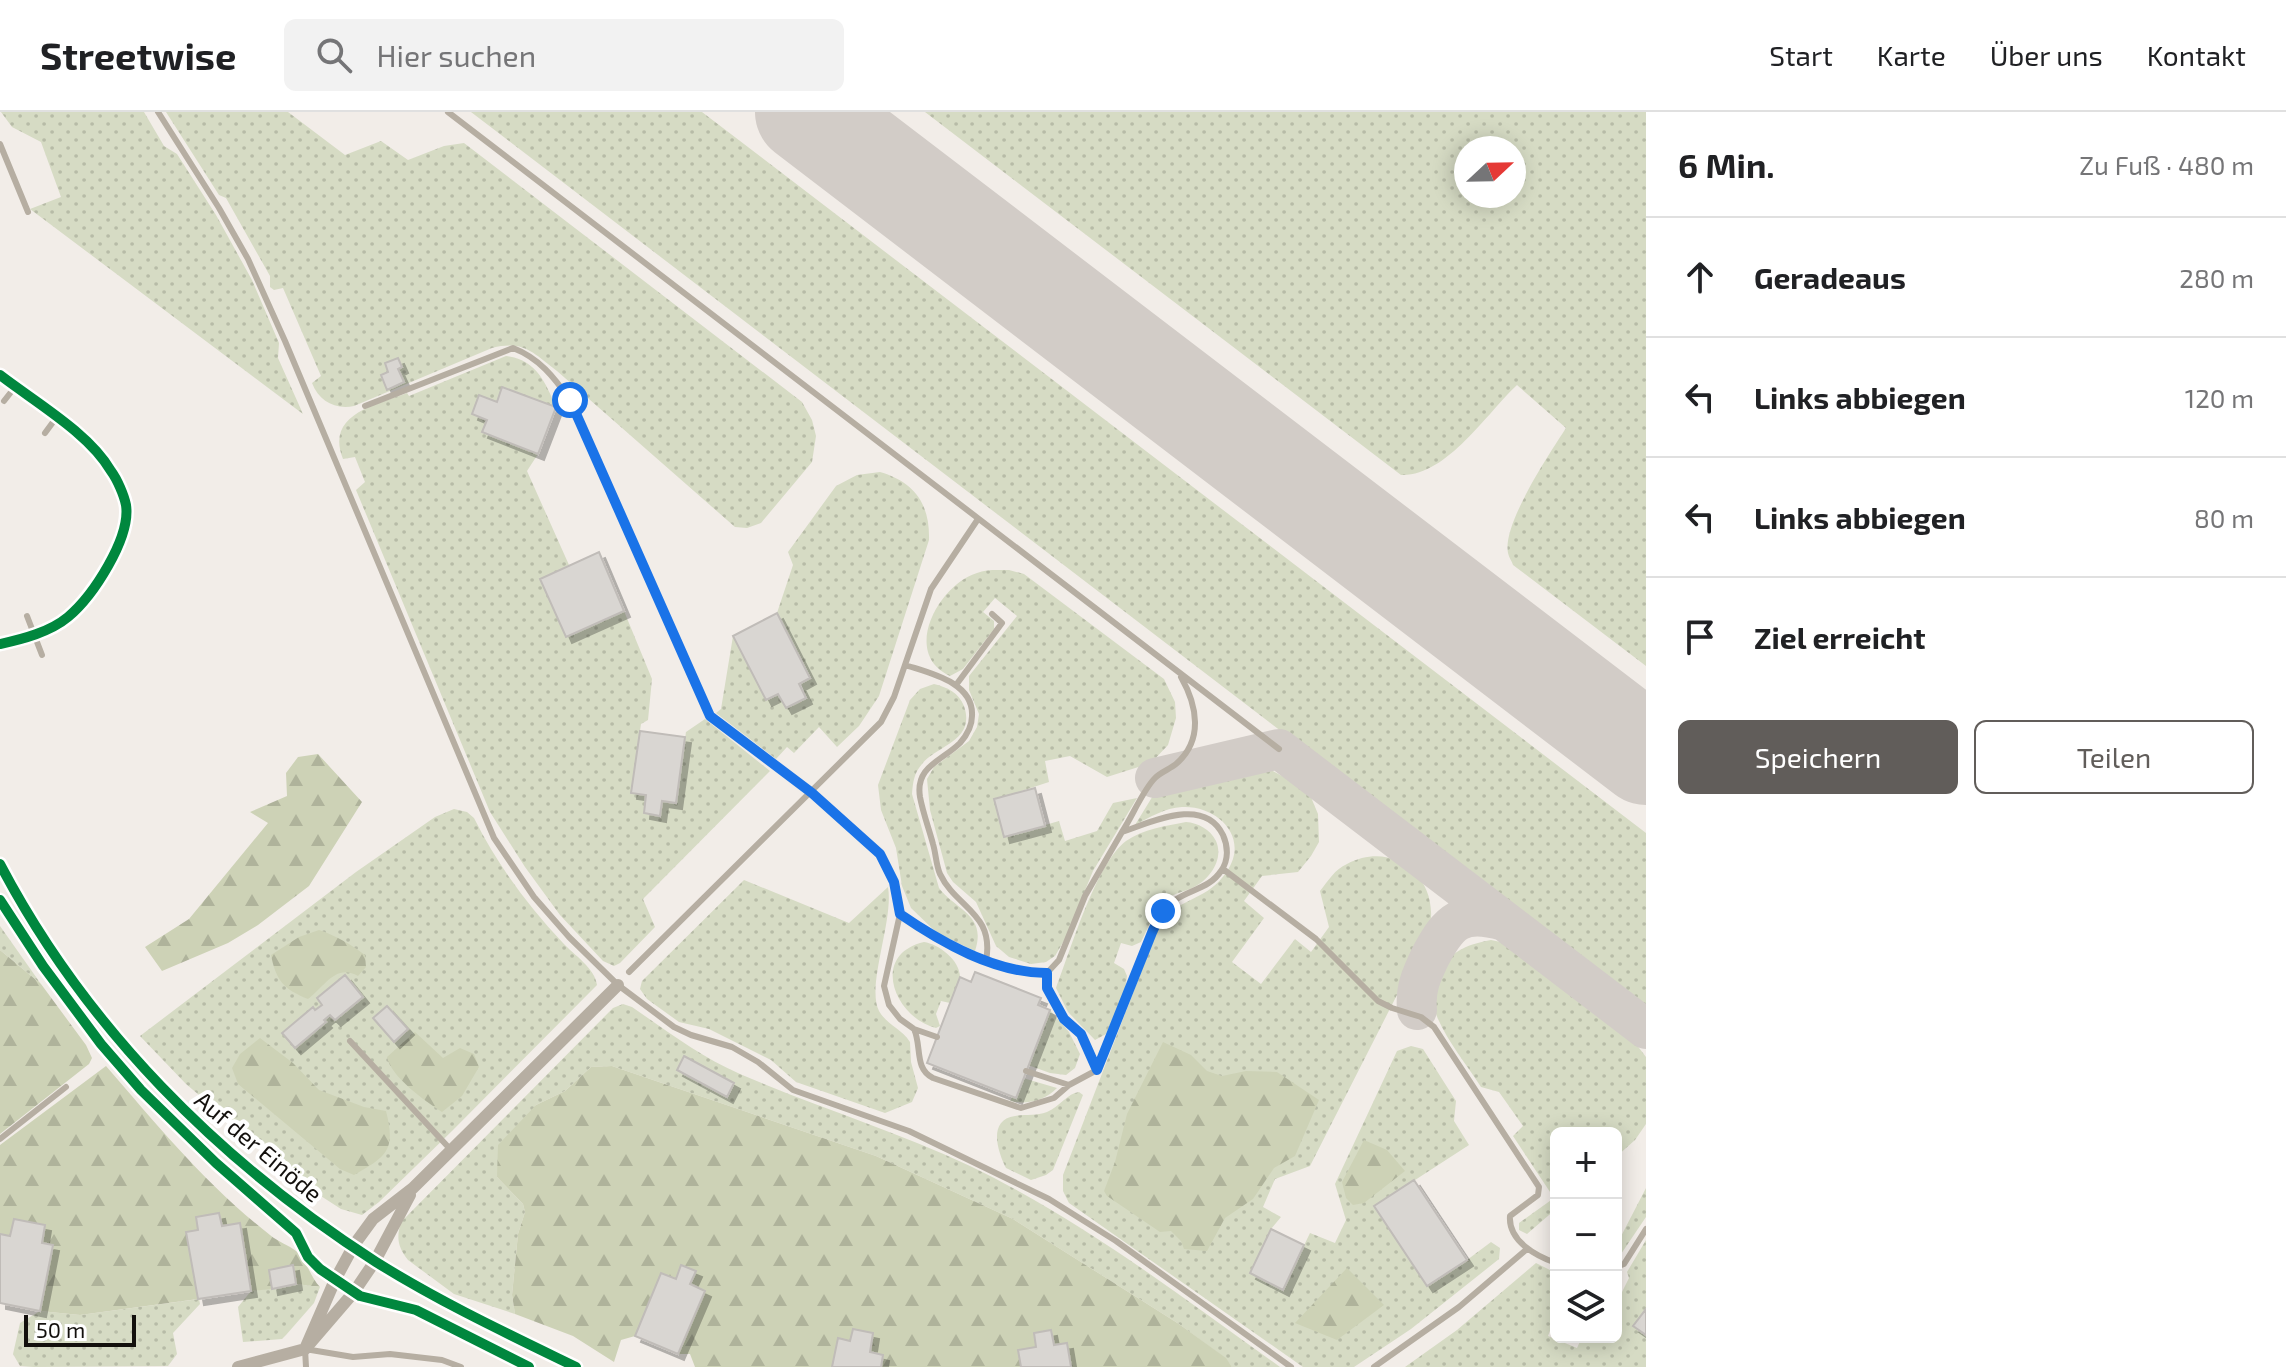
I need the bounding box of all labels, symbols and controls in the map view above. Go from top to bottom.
search box [284,19,844,91]
text: Streetwise [40,32,236,78]
icon: search [312,33,356,77]
text: Hier suchen [376,37,536,73]
text: Start [1769,38,1833,72]
text: Karte [1877,38,1946,72]
text: Über uns [1990,38,2103,72]
text: Kontakt [2147,38,2246,72]
north arrow [1454,136,1526,208]
text: 6 Min. [1678,144,1775,185]
text: Zu Fuß · 480 m [2079,149,2254,180]
icon: ahead [1678,255,1722,299]
text: Geradeaus [1754,259,1906,295]
text: 280 m [2179,262,2254,293]
icon: left [1678,375,1722,419]
text: Links abbiegen [1754,379,1966,415]
route start [552,382,588,418]
text: 120 m [2185,382,2254,413]
icon: left [1678,495,1722,539]
text: Links abbiegen [1754,499,1966,535]
text: 80 m [2194,502,2254,533]
icon: arrive [1678,615,1722,659]
text: Ziel erreicht [1754,619,1926,655]
button: Speichern [1678,720,1958,794]
button: Teilen [1974,720,2254,794]
route end [1145,893,1181,929]
street label: Auf der Einöde [189,1084,329,1208]
map controls [1550,1127,1622,1343]
button: + [1550,1127,1622,1199]
button: − [1550,1199,1622,1271]
button: layers [1550,1271,1622,1343]
scale bar [24,1311,136,1347]
text: 50 m [36,1316,85,1342]

